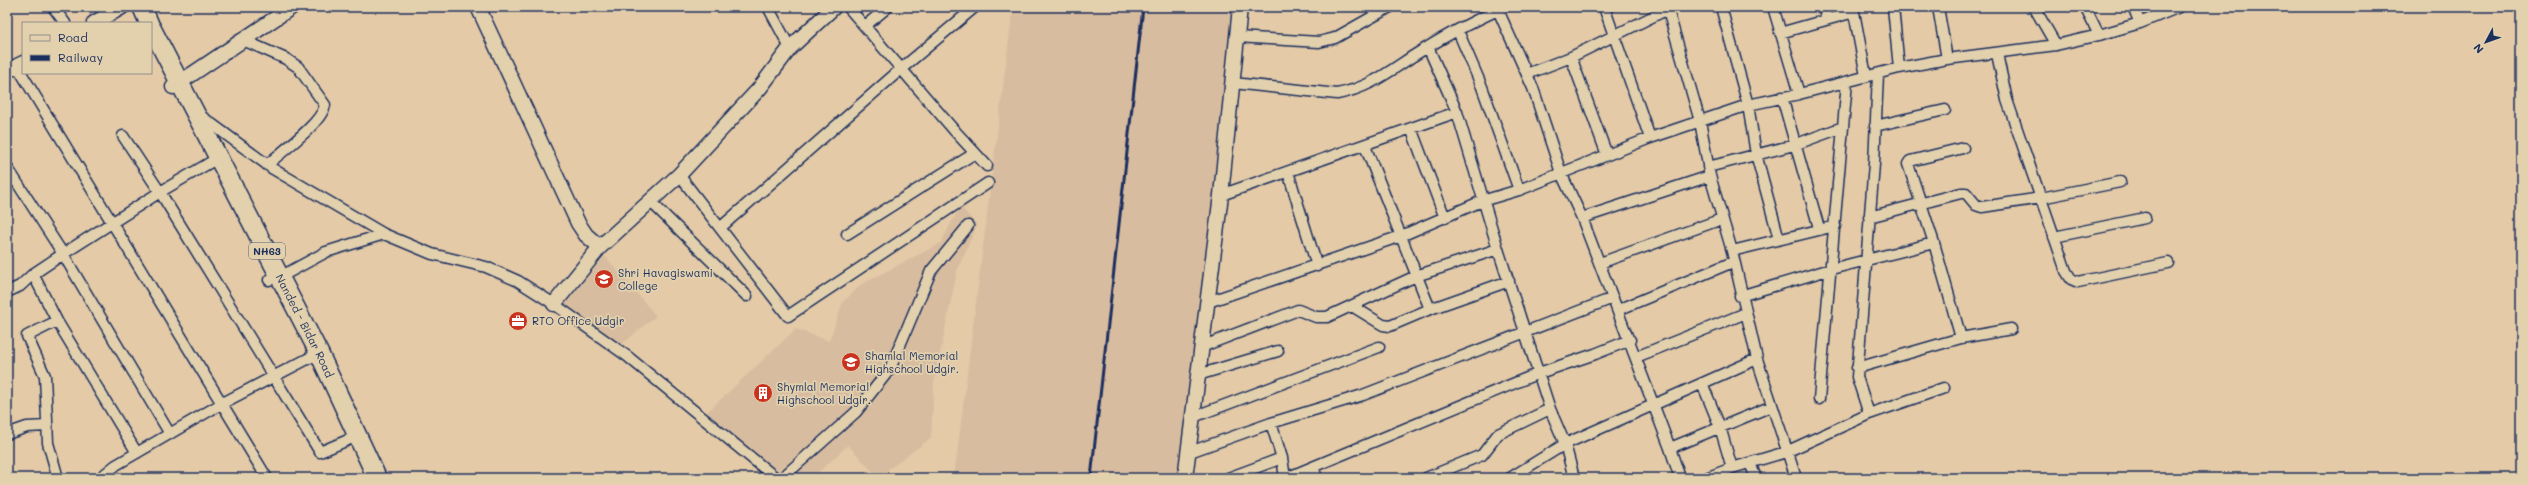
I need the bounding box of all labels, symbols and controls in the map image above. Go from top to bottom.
legend [22,22,152,74]
north arrow [2466,22,2506,62]
text: Road [58,29,88,45]
text: N [2470,41,2486,57]
text: Railway [58,49,103,65]
road number: NH63 [249,243,285,259]
place label: Shri Havagiswami College [618,265,713,293]
school or university icon: Shri Havagiswami College [593,268,615,290]
street label: Nanded - Bidar Road [273,271,337,380]
office icon: RTO Office Udgir [507,310,529,332]
place label: RTO Office Udgir [532,313,624,328]
place label: Shamlal Memorial Highschool Udgir. [865,348,959,376]
school or university icon: Shamlal Memorial Highschool Udgir. [840,351,862,373]
place label: Shymlal Memorial Highschool Udgir. [777,379,871,407]
building icon: Shymlal Memorial Highschool Udgir. [752,382,774,404]

